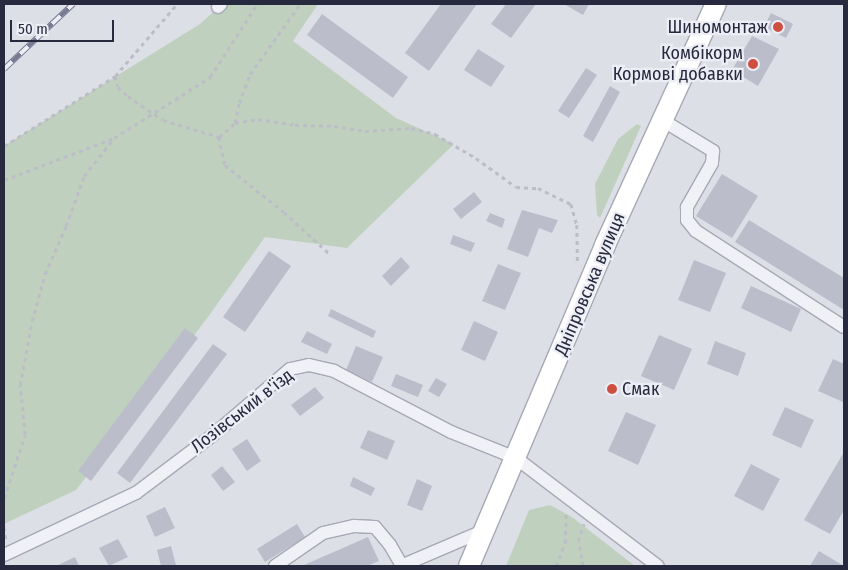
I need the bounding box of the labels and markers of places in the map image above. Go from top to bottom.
place label: Шиномонтаж [667,16,768,38]
marker: Шиномонтаж [772,21,784,33]
place label: Комбікорм Кормові добавки [613,43,743,86]
marker: Комбікорм Кормові добавки [747,58,759,70]
place label: Смак [622,378,659,400]
marker: Смак [606,383,618,395]

